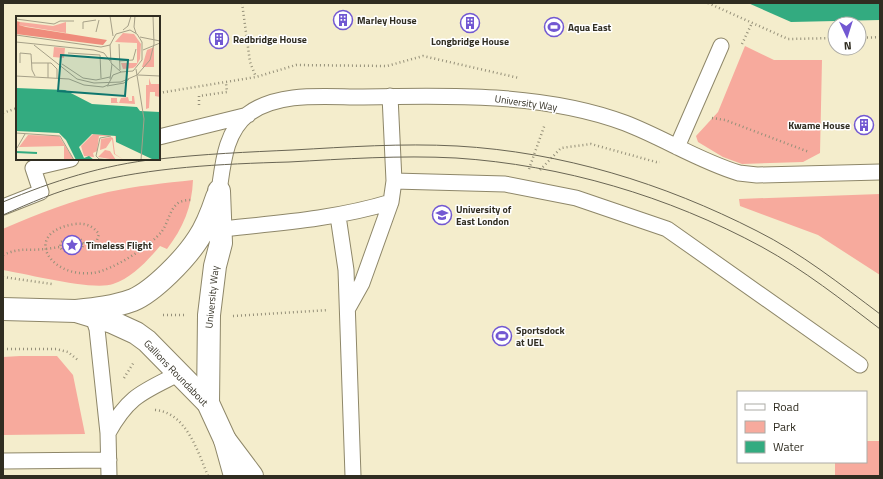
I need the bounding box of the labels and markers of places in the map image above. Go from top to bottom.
building icon: Marley House [332,9,354,31]
building icon: Longbridge House [459,12,481,34]
place label: Marley House [357,13,417,28]
sports icon: Aqua East [543,16,565,38]
place label: Aqua East [568,20,612,35]
building icon: Redbridge House [208,28,230,50]
place label: Redbridge House [233,32,307,47]
place label: Longbridge House [431,34,509,49]
building icon: Kwame House [853,114,875,136]
place label: Kwame House [788,118,850,133]
place label: University of East London [456,202,512,229]
school or university icon: University of East London [431,204,453,226]
place icon: Timeless Flight [61,234,83,256]
place label: Timeless Flight [86,238,152,253]
place label: Sportsdock at UEL [516,323,566,350]
sports icon: Sportsdock at UEL [491,325,513,347]

